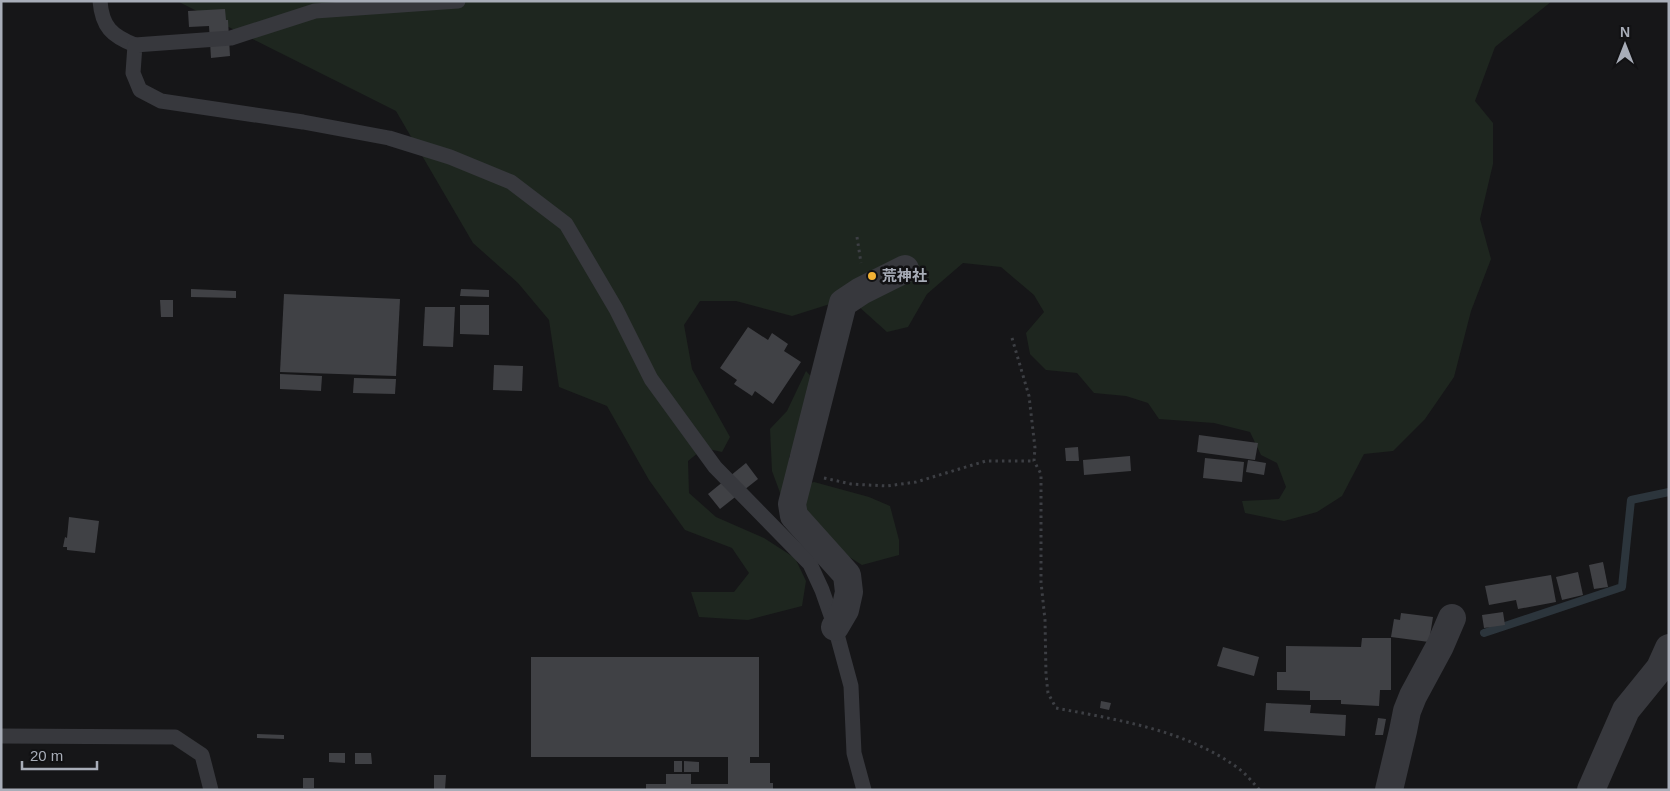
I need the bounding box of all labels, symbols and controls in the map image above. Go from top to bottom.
north arrow [1600,20,1650,70]
text: N [1620,24,1630,40]
place label: 荒神社 [882,267,927,284]
marker: 荒神社 [866,270,878,282]
scale bar [22,738,98,770]
text: 20 m [30,747,63,764]

